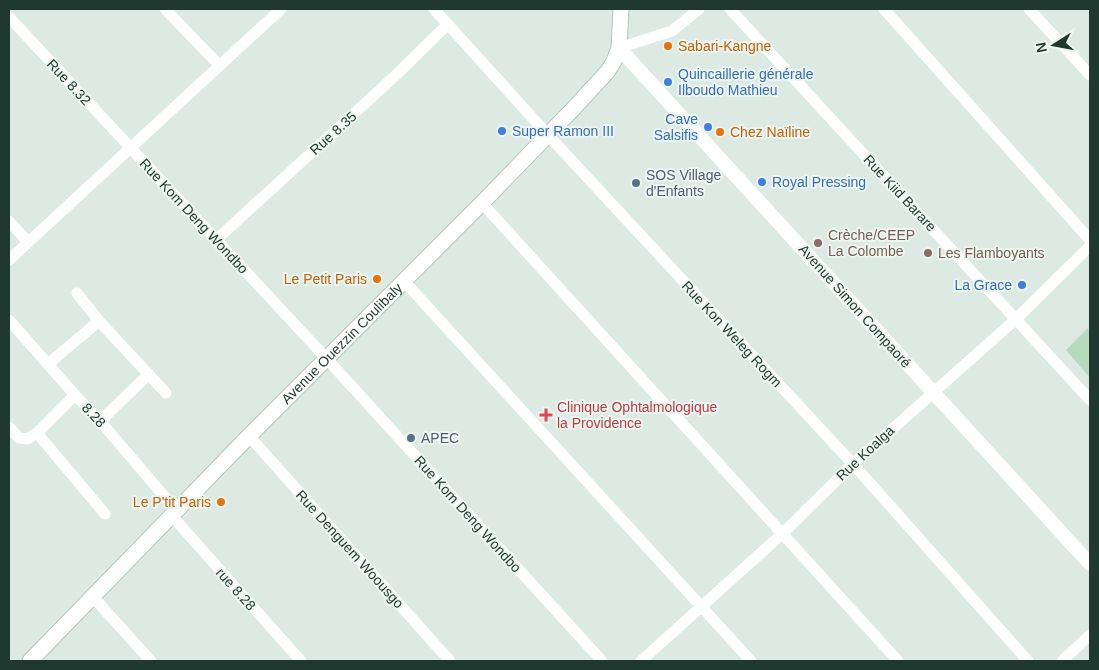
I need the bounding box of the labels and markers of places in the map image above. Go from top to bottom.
place label: Sabari-Kangne [678,38,772,54]
marker: Sabari-Kangne [662,40,674,52]
place label: Quincaillerie générale Ilboudo Mathieu [678,66,814,98]
marker: Quincaillerie générale Ilboudo Mathieu [662,76,674,88]
place label: Cave Salsifis [654,111,698,143]
marker: Cave Salsifis [702,121,714,133]
place label: Super Ramon III [512,123,614,139]
place label: Chez Naïline [730,124,810,140]
marker: Super Ramon III [496,125,508,137]
marker: Chez Naïline [714,126,726,138]
place label: SOS Village d'Enfants [646,167,721,199]
place label: Royal Pressing [772,174,866,190]
marker: Royal Pressing [756,176,768,188]
marker: SOS Village d'Enfants [630,177,642,189]
place label: Crèche/CEEP La Colombe [828,227,915,259]
marker: Crèche/CEEP La Colombe [812,237,824,249]
place label: Les Flamboyants [938,245,1045,261]
marker: Les Flamboyants [922,247,934,259]
place label: Le Petit Paris [284,271,367,287]
marker: Le Petit Paris [371,273,383,285]
place label: La Grace [954,277,1012,293]
marker: La Grace [1016,279,1028,291]
place label: Clinique Ophtalmologique la Providence [557,399,718,431]
marker: Clinique Ophtalmologique la Providence [539,408,553,422]
place label: APEC [421,430,459,446]
marker: APEC [405,432,417,444]
place label: Le P'tit Paris [133,494,211,510]
marker: Le P'tit Paris [215,496,227,508]

